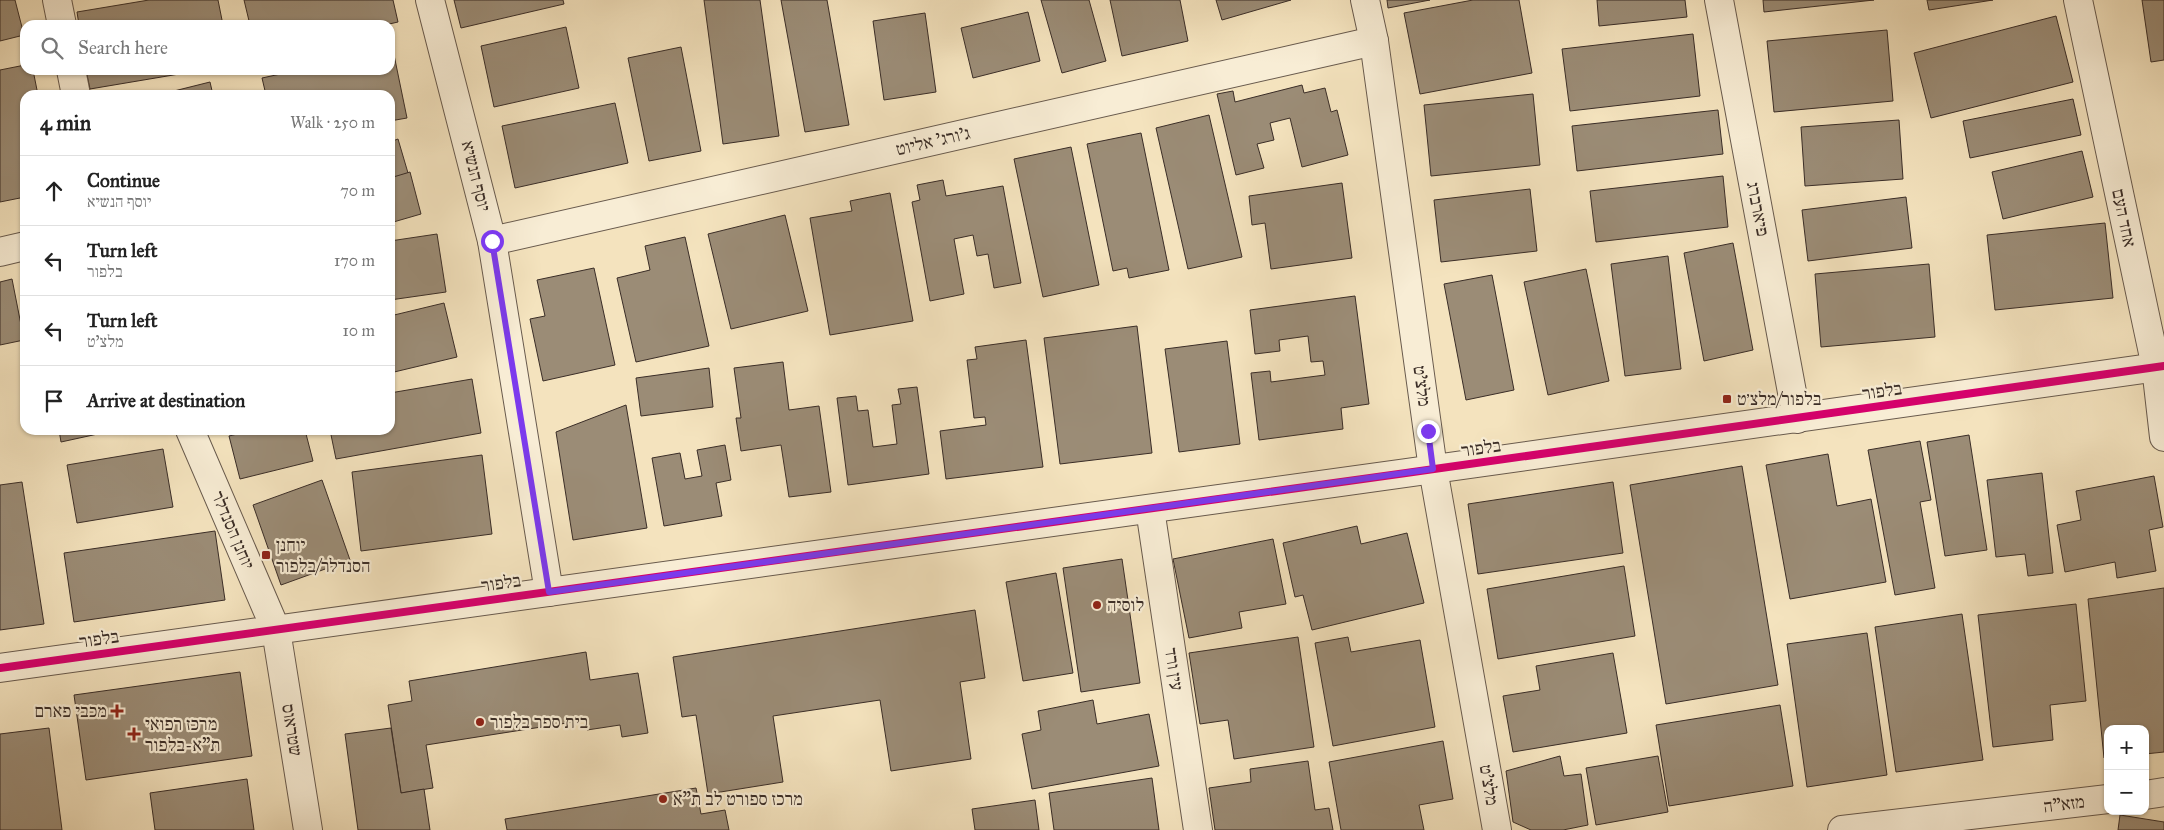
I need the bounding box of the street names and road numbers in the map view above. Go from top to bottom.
street label: ג'ורג' אליוט [894,122,972,160]
street label: יוסף הנשיא [457,138,495,214]
street label: פיארברג [1742,180,1774,238]
street label: אחד העם [2107,187,2141,249]
street label: מלצ'ט [1408,364,1436,408]
street label: בלפור [1861,377,1904,405]
street label: בלפור [1460,434,1503,462]
street label: יוחנן הסנדלר [207,487,259,573]
street label: בלפור [480,569,523,597]
street label: בלפור [78,625,121,653]
street label: עין ורד [1160,646,1188,692]
street label: שטראוס [277,702,307,758]
street label: מלצ'ט [1475,763,1503,807]
street label: מזא"ה [2042,791,2086,817]

